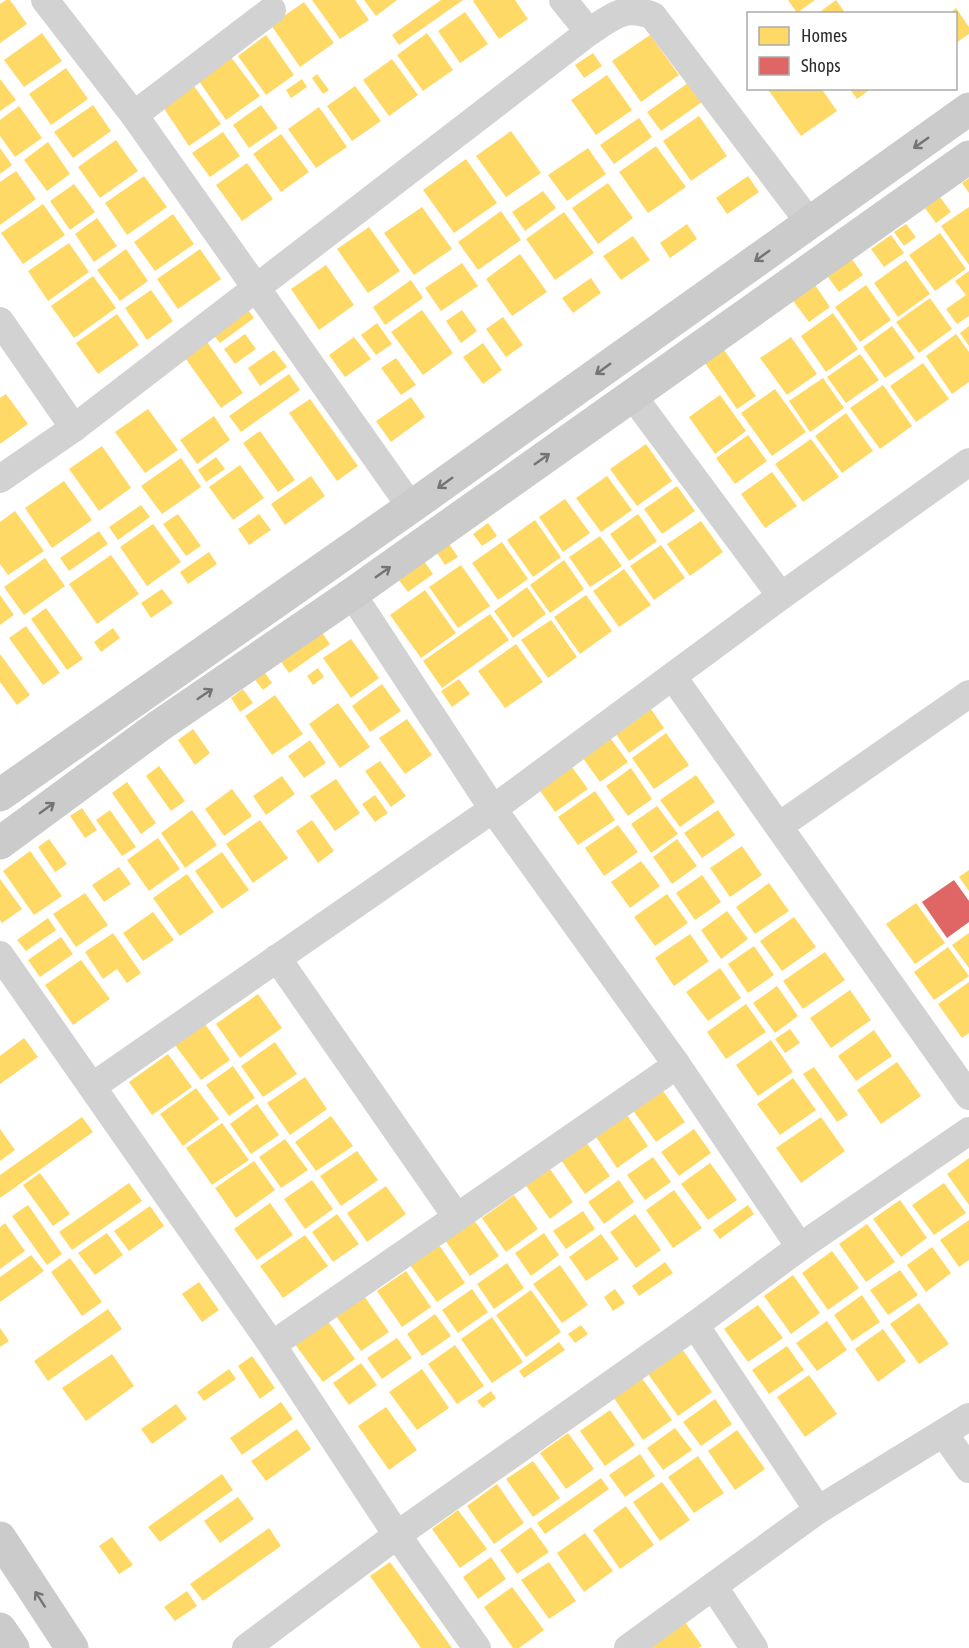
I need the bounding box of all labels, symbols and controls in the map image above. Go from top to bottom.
legend [747,12,957,90]
text: Homes [801,25,847,46]
text: Shops [801,55,841,76]
one-way arrow [914,137,930,149]
one-way arrow [754,249,770,262]
one-way arrow [596,363,612,375]
one-way arrow [534,453,550,465]
one-way arrow [437,477,454,489]
one-way arrow [375,566,391,578]
one-way arrow [197,688,213,700]
one-way arrow [39,802,55,814]
one-way arrow [34,1591,46,1608]

